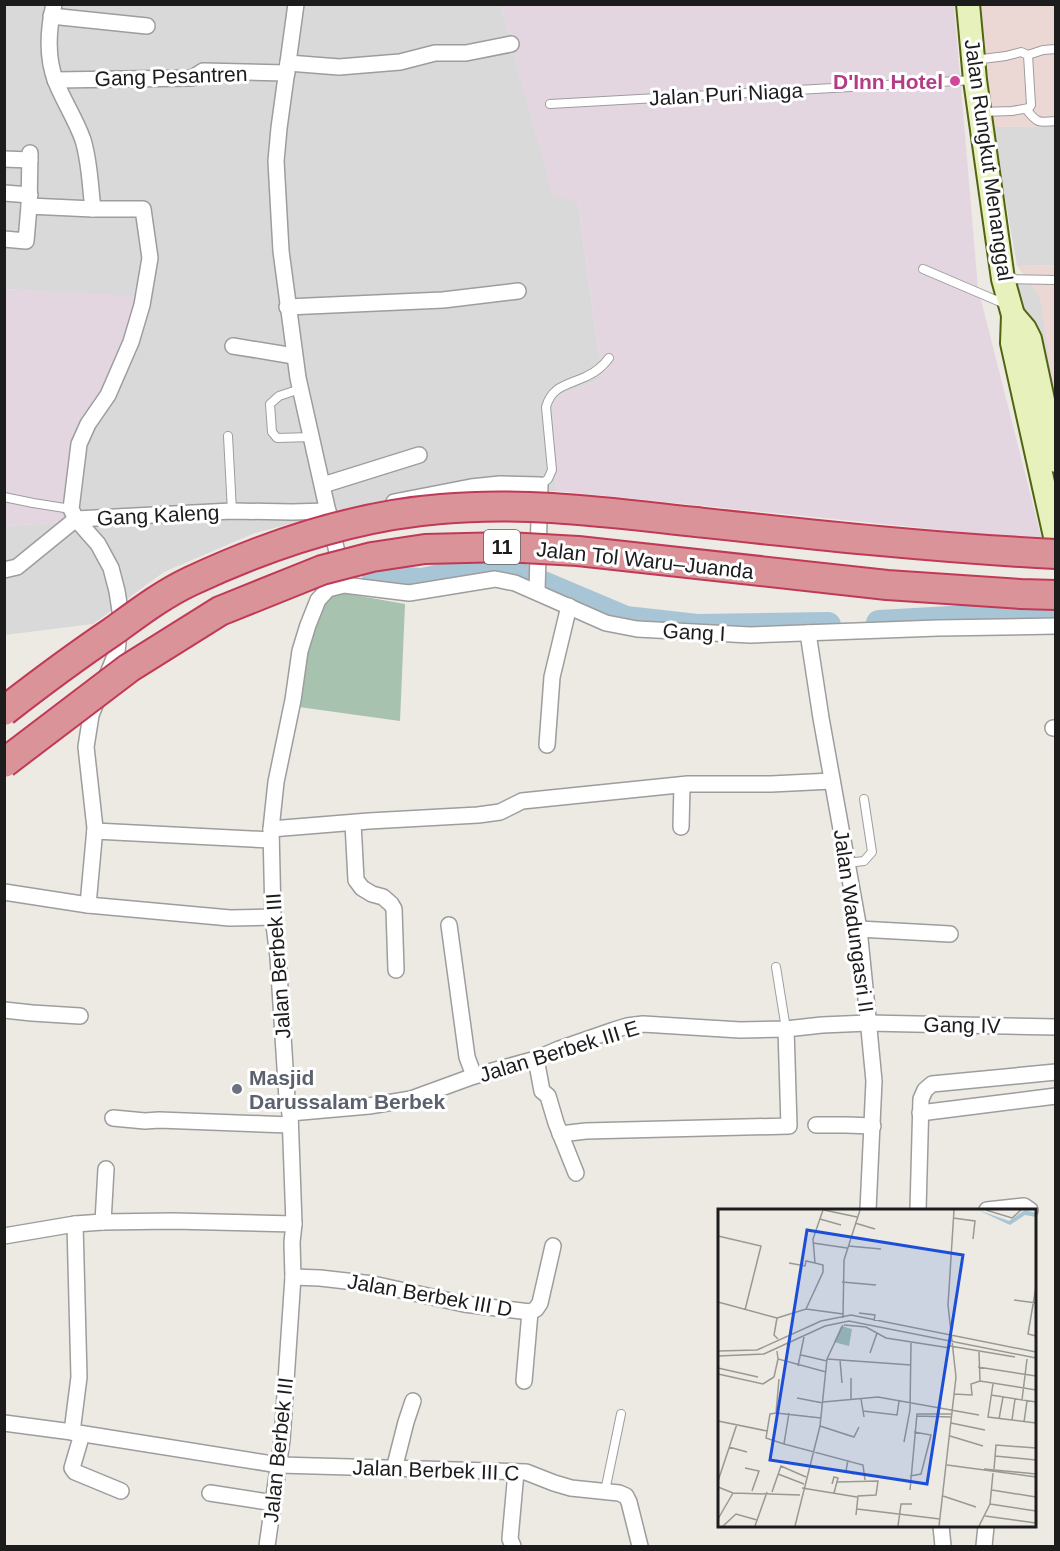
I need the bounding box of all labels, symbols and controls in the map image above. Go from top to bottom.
street label: Jalan Rungkut Menanggal [961,38,1017,282]
street label: Gang Pesantren [94,62,248,90]
place label: D'Inn Hotel [833,70,943,93]
marker: D'Inn Hotel [948,74,962,88]
street label: Jalan Puri Niaga [648,78,804,110]
street label: Gang Kaleng [96,500,220,530]
road number: 11 [484,530,520,564]
street label: Jalan Tol Waru–Juanda [535,537,755,583]
street label: Gang I [662,619,726,645]
street label: Jalan Wadungasri II [830,828,878,1014]
street label: Jalan Berbek III [261,892,295,1040]
street label: Gang IV [923,1013,1001,1037]
street label: Jalan Berbek III E [476,1016,642,1086]
place label: Masjid Darussalam Berbek [249,1066,445,1113]
marker: Masjid Darussalam Berbek [230,1082,244,1096]
inset map [718,1209,1036,1527]
street label: Jalan Berbek III D [346,1269,514,1321]
street label: Jalan Berbek III [259,1376,297,1524]
street label: Jalan Berbek III C [352,1456,520,1484]

